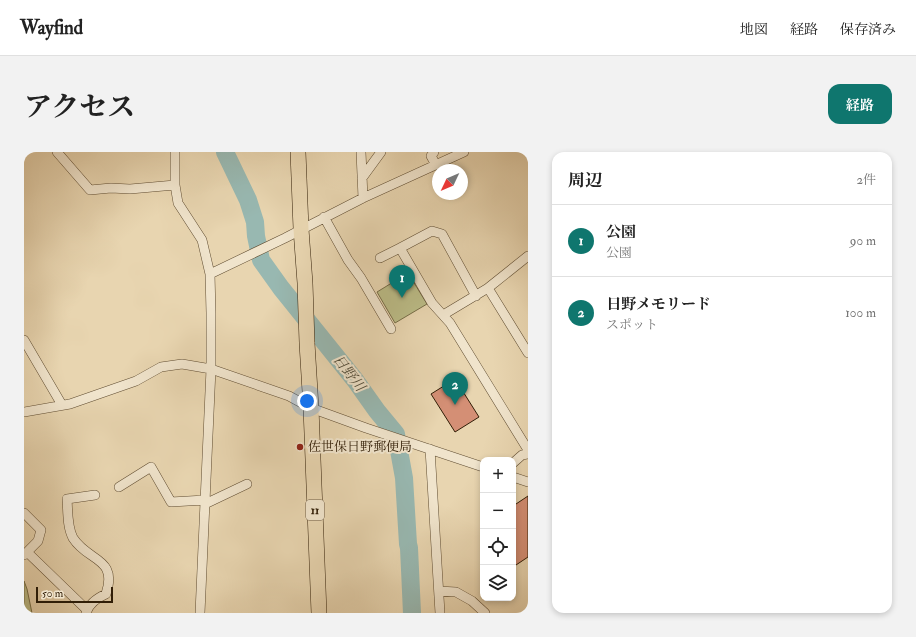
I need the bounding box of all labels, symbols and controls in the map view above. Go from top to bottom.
text: Wayfind [20,16,83,40]
text: 地図 [740,21,768,38]
text: 経路 [790,21,818,38]
text: 保存済み [840,21,896,38]
button: 経路 [828,84,892,124]
text: アクセス [24,90,135,125]
north arrow [432,164,468,200]
text: 周辺 [568,170,602,191]
text: 2件 [856,172,876,188]
text: 公園 [606,223,636,242]
text: 1 [579,233,583,249]
text: 90 m [850,233,876,249]
text: 公園 [606,245,632,261]
pin: 1 [389,265,415,298]
text: 日野メモリード [606,295,711,314]
text: 2 [578,305,584,321]
text: 100 m [845,305,876,321]
text: スポット [606,317,658,333]
water label: 日野川 [329,351,370,396]
pin: 2 [442,372,468,405]
your location [297,391,317,411]
place label: 佐世保日野郵便局 [308,439,412,455]
marker: 佐世保日野郵便局 [295,442,305,452]
map controls [480,457,516,601]
button: + [480,457,516,493]
button: − [480,493,516,529]
road number: 11 [306,500,324,520]
button: locate [480,529,516,565]
button: layers [480,565,516,601]
scale bar [36,585,113,604]
text: 50 m [42,587,63,600]

